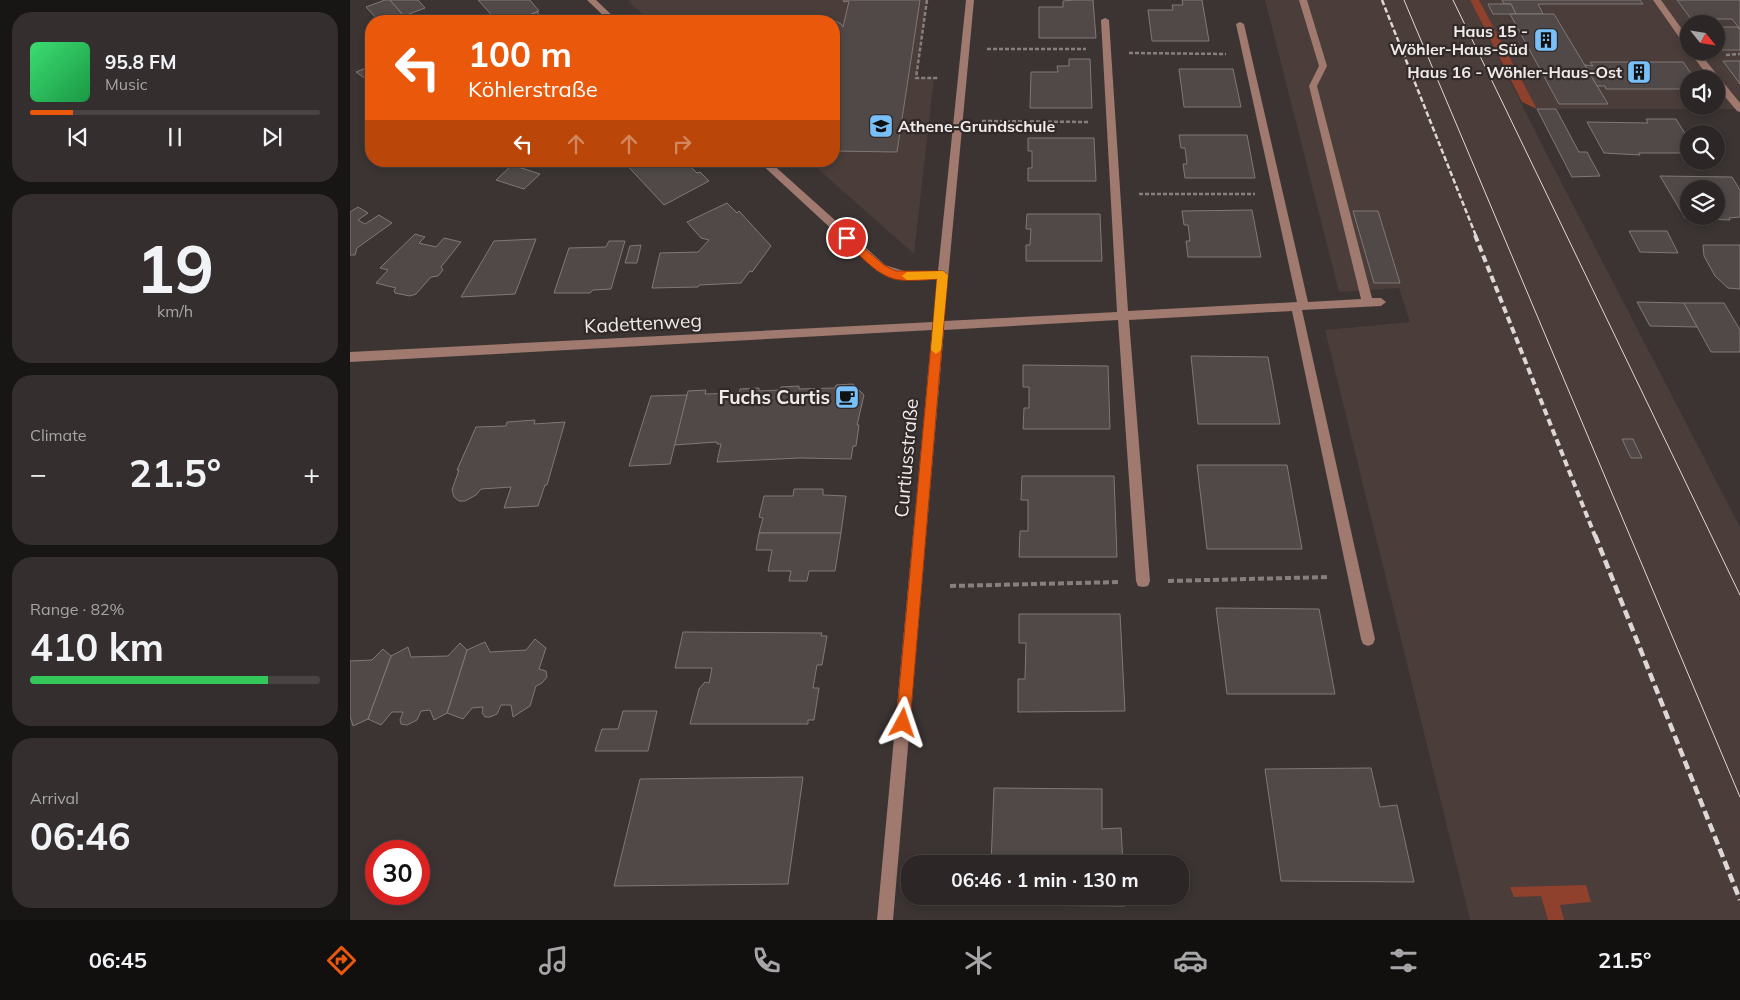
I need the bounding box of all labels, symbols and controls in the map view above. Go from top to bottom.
north arrow [1680,15,1725,60]
map controls [1680,15,1725,225]
place label: Haus 15 - Wöhler-Haus-Süd [1390,21,1528,59]
building icon: Haus 15 - Wöhler-Haus-Süd [1533,27,1559,53]
text: 100 m [468,32,572,76]
icon: left [385,35,450,100]
text: 95.8 FM [105,50,177,74]
building icon: Haus 16 - Wöhler-Haus-Ost [1626,59,1652,85]
place label: Haus 16 - Wöhler-Haus-Ost [1407,62,1622,82]
button: sound [1680,70,1725,115]
text: Music [105,74,148,94]
text: Köhlerstraße [468,75,598,103]
school or university icon: Athene-Grundschule [868,113,894,139]
place label: Athene-Grundschule [898,116,1056,136]
icon: previous [64,123,92,151]
icon: pause [161,123,189,151]
icon: next [258,123,286,151]
button: search [1680,125,1725,170]
icon: left [509,130,537,158]
icon: ahead [562,130,590,158]
icon: ahead [615,130,643,158]
icon: right [668,130,696,158]
button: layers [1680,180,1725,225]
pin [826,217,868,259]
icon: arrive [833,224,861,252]
text: 19 [136,228,214,309]
text: km/h [157,301,193,321]
street label: Kadettenweg [584,308,702,338]
cafe icon: Fuchs Curtis [834,384,860,410]
place label: Fuchs Curtis [719,385,830,409]
street label: Curtiusstraße [889,398,923,518]
text: Climate [30,425,86,445]
text: 21.5° [129,449,221,497]
text: − [30,456,47,491]
text: + [303,456,320,491]
text: Range · 82% [30,599,125,619]
text: 410 km [30,623,164,671]
position arrow [876,696,928,748]
text: Arrival [30,788,79,808]
text: 06:46 [30,812,131,860]
speed limit sign: 30 [365,840,430,905]
text: 06:46 · 1 min · 130 m [951,868,1139,892]
icon: directions [324,943,359,978]
icon: music [536,943,571,978]
icon: phone [749,943,784,978]
icon: climate [961,943,996,978]
icon: car [1173,943,1208,978]
icon: filters [1386,943,1421,978]
text: 06:45 [89,946,147,974]
text: 21.5° [1598,946,1651,974]

